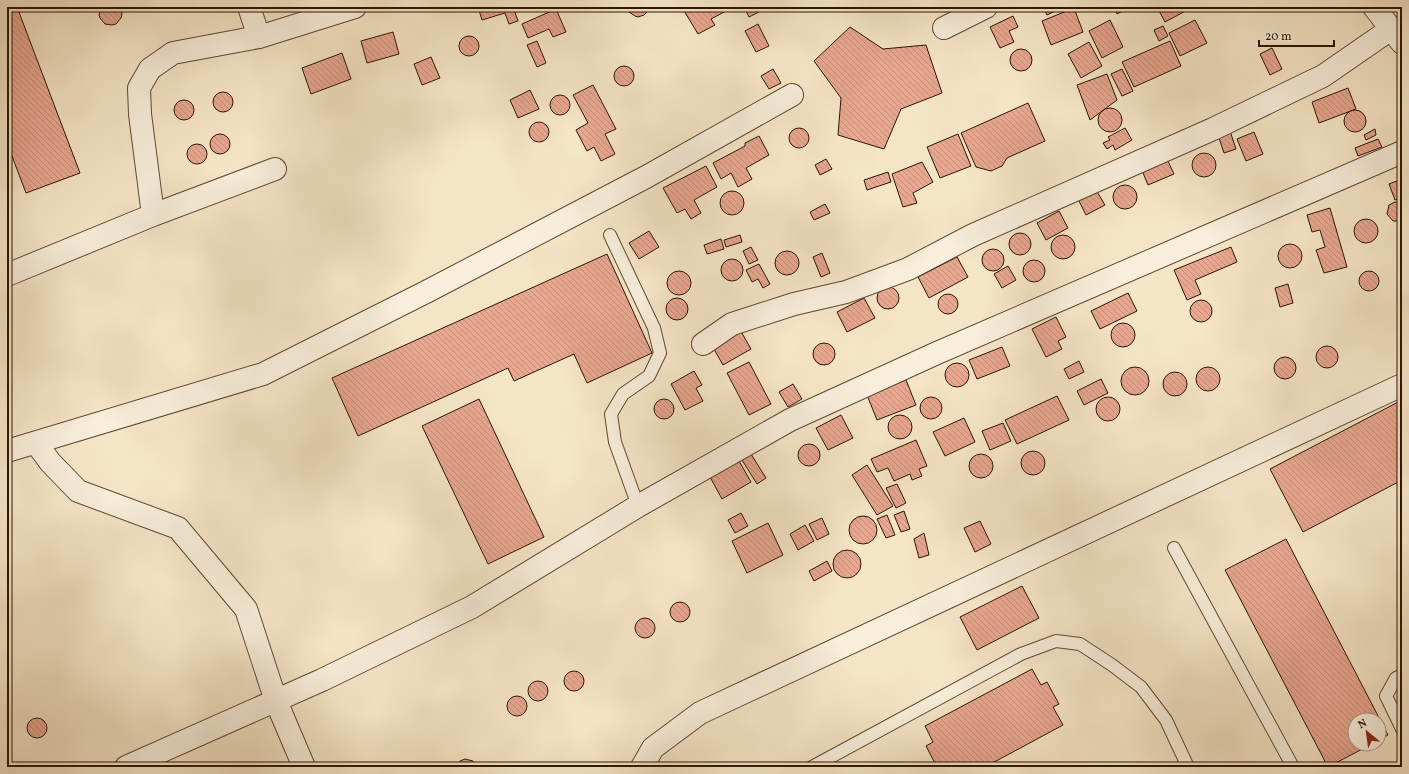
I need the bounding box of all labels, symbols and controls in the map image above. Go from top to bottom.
scale bar [1259,22,1334,48]
text: 20 m [1265,29,1292,45]
north arrow [1347,712,1387,752]
text: N [1356,716,1370,733]

